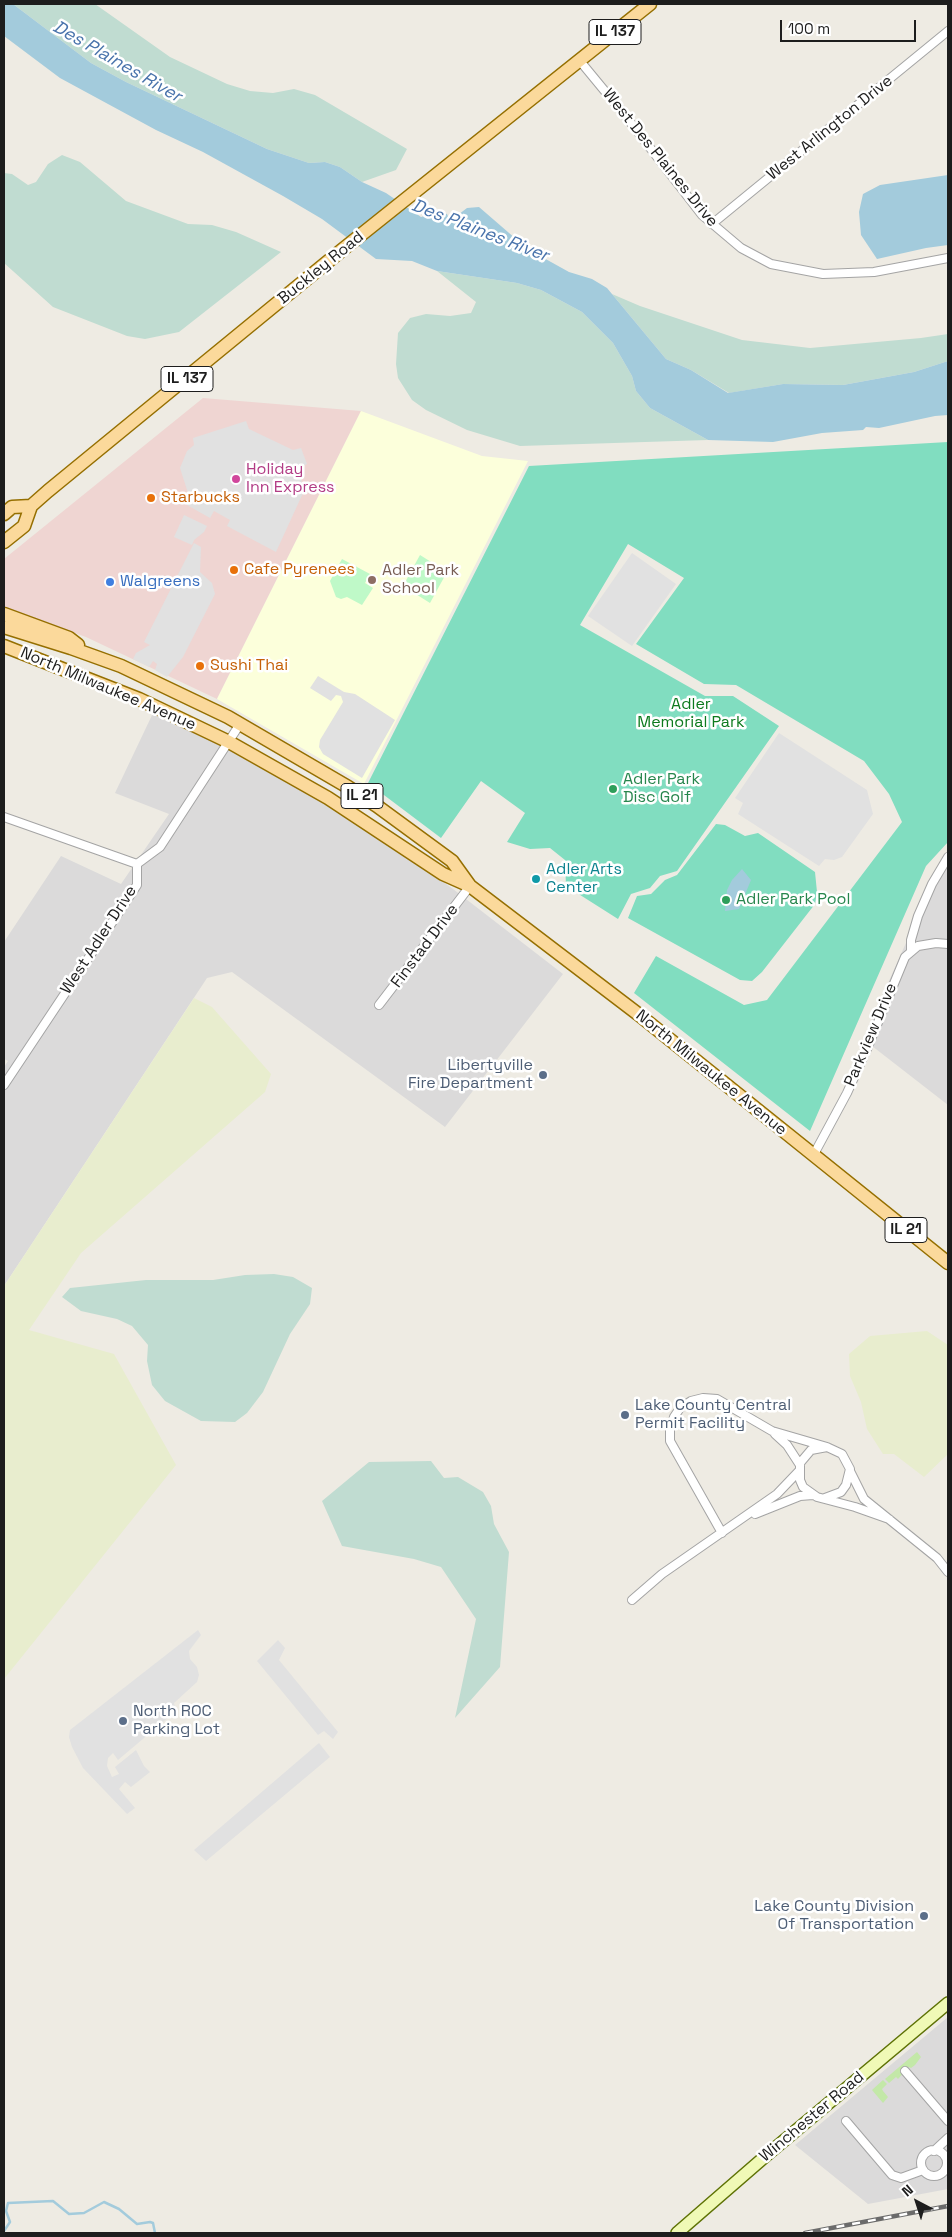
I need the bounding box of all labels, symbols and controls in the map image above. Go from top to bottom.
scale bar [782,10,918,42]
water label: Des Plaines River [49,16,185,108]
text: 100 m [788,19,830,38]
road number: IL 137 [589,20,641,44]
street label: West Arlington Drive [763,71,897,185]
street label: West Des Plaines Drive [598,85,722,231]
water label: Des Plaines River [408,195,552,267]
street label: Buckley Road [274,227,368,309]
road number: IL 137 [161,366,213,392]
place label: Holiday Inn Express [246,460,335,498]
marker: Holiday Inn Express [230,473,242,485]
place label: Starbucks [161,488,240,508]
marker: Starbucks [145,492,157,504]
place label: Cafe Pyrenees [244,560,355,580]
place label: Adler Park School [382,561,459,599]
marker: Cafe Pyrenees [228,564,240,576]
place label: Walgreens [120,572,200,592]
marker: Adler Park School [366,574,378,586]
marker: Walgreens [104,576,116,588]
street label: North Milwaukee Avenue [17,643,199,735]
place label: Sushi Thai [210,656,288,676]
marker: Sushi Thai [194,660,206,672]
park label: Adler Memorial Park [637,695,745,733]
place label: Adler Park Disc Golf [623,770,700,808]
marker: Adler Park Disc Golf [607,783,619,795]
road number: IL 21 [341,784,383,808]
place label: Adler Arts Center [546,860,622,898]
marker: Adler Arts Center [530,873,542,885]
street label: West Adler Drive [57,882,141,998]
place label: Adler Park Pool [736,890,850,910]
marker: Adler Park Pool [720,894,732,906]
street label: Finstad Drive [387,900,463,992]
street label: Parkview Drive [841,980,901,1090]
street label: North Milwaukee Avenue [632,1006,790,1140]
place label: Libertyville Fire Department [408,1056,533,1094]
marker: Libertyville Fire Department [537,1069,549,1081]
road number: IL 21 [885,1218,927,1242]
place label: Lake County Central Permit Facility [635,1396,791,1434]
marker: Lake County Central Permit Facility [619,1409,631,1421]
place label: North ROC Parking Lot [133,1702,220,1740]
marker: North ROC Parking Lot [117,1715,129,1727]
place label: Lake County Division Of Transportation [754,1897,914,1935]
marker: Lake County Division Of Transportation [918,1910,930,1922]
street label: Winchester Road [756,2068,868,2166]
north arrow [892,2177,942,2227]
text: N [898,2181,917,2200]

